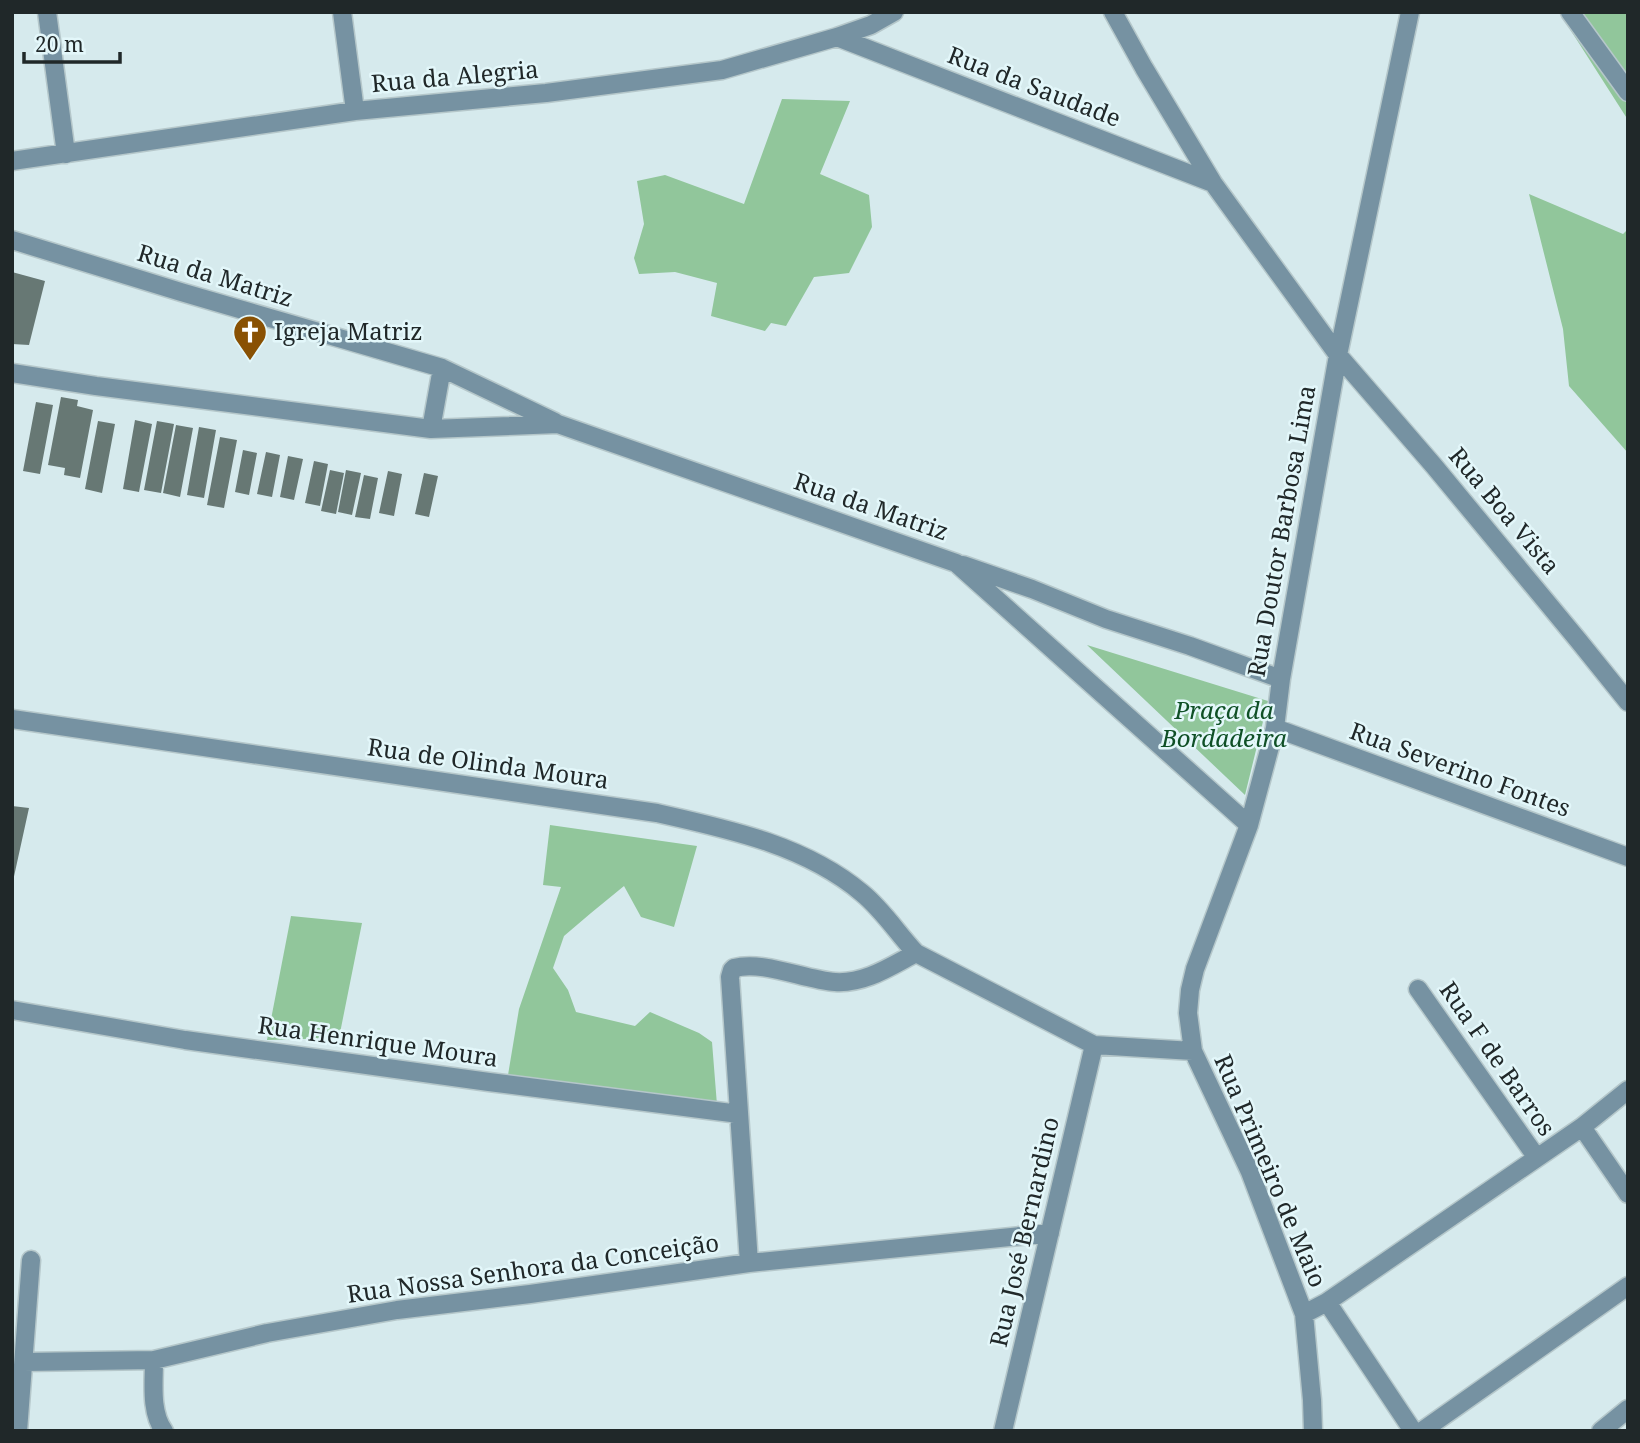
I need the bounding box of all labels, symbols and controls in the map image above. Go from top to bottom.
scale bar [24,21,121,65]
text: 20 m [35,30,84,58]
street label: Rua da Saudade [943,37,1126,134]
street label: Rua da Alegria [370,52,540,99]
street label: Rua da Matriz [134,235,297,314]
church icon: Igreja Matriz [231,313,269,362]
place label: Igreja Matriz [274,314,423,347]
street label: Rua Doutor Barbosa Lima [1239,382,1322,679]
street label: Rua Boa Vista [1442,439,1568,581]
street label: Rua da Matriz [790,464,953,547]
park label: Praça da Bordadeira [1160,693,1287,754]
street label: Rua Severino Fontes [1346,713,1575,824]
street label: Rua de Olinda Moura [365,729,611,796]
street label: Rua F de Barros [1433,974,1564,1142]
street label: Rua Henrique Moura [256,1007,500,1074]
street label: Rua Primeiro de Maio [1207,1049,1335,1292]
street label: Rua José Bernardino [981,1113,1066,1350]
street label: Rua Nossa Senhora da Conceição [345,1225,721,1310]

